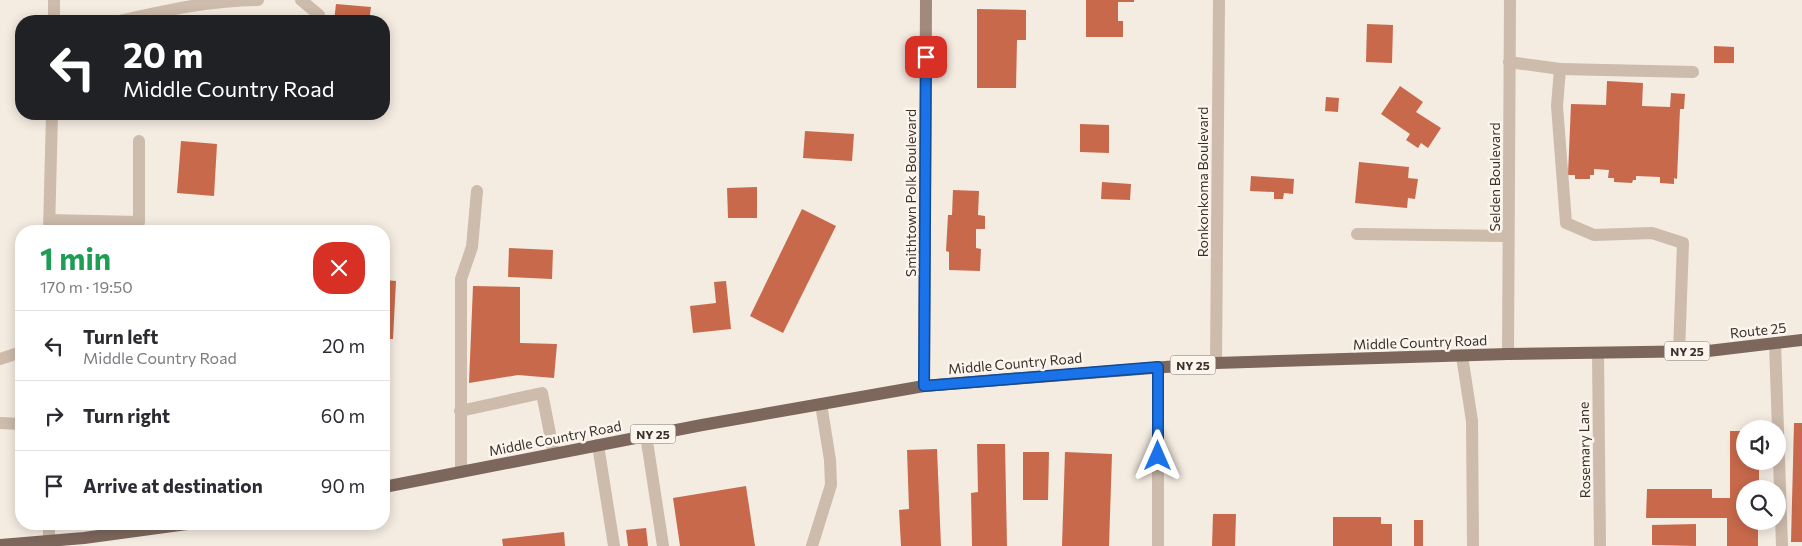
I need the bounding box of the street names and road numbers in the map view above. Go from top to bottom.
street label: Ronkonkoma Boulevard [1194,107,1211,257]
street label: Smithtown Polk Boulevard [902,109,919,277]
street label: Selden Boulevard [1486,122,1503,232]
street label: Route 25 [1729,319,1787,341]
street label: Middle Country Road [1352,331,1488,353]
road number: NY 25 [1664,342,1710,361]
street label: Middle Country Road [947,349,1083,377]
road number: NY 25 [1170,356,1216,374]
street label: Rosemary Lane [1575,402,1593,498]
street label: Middle Country Road [487,417,623,459]
road number: NY 25 [630,424,676,444]

